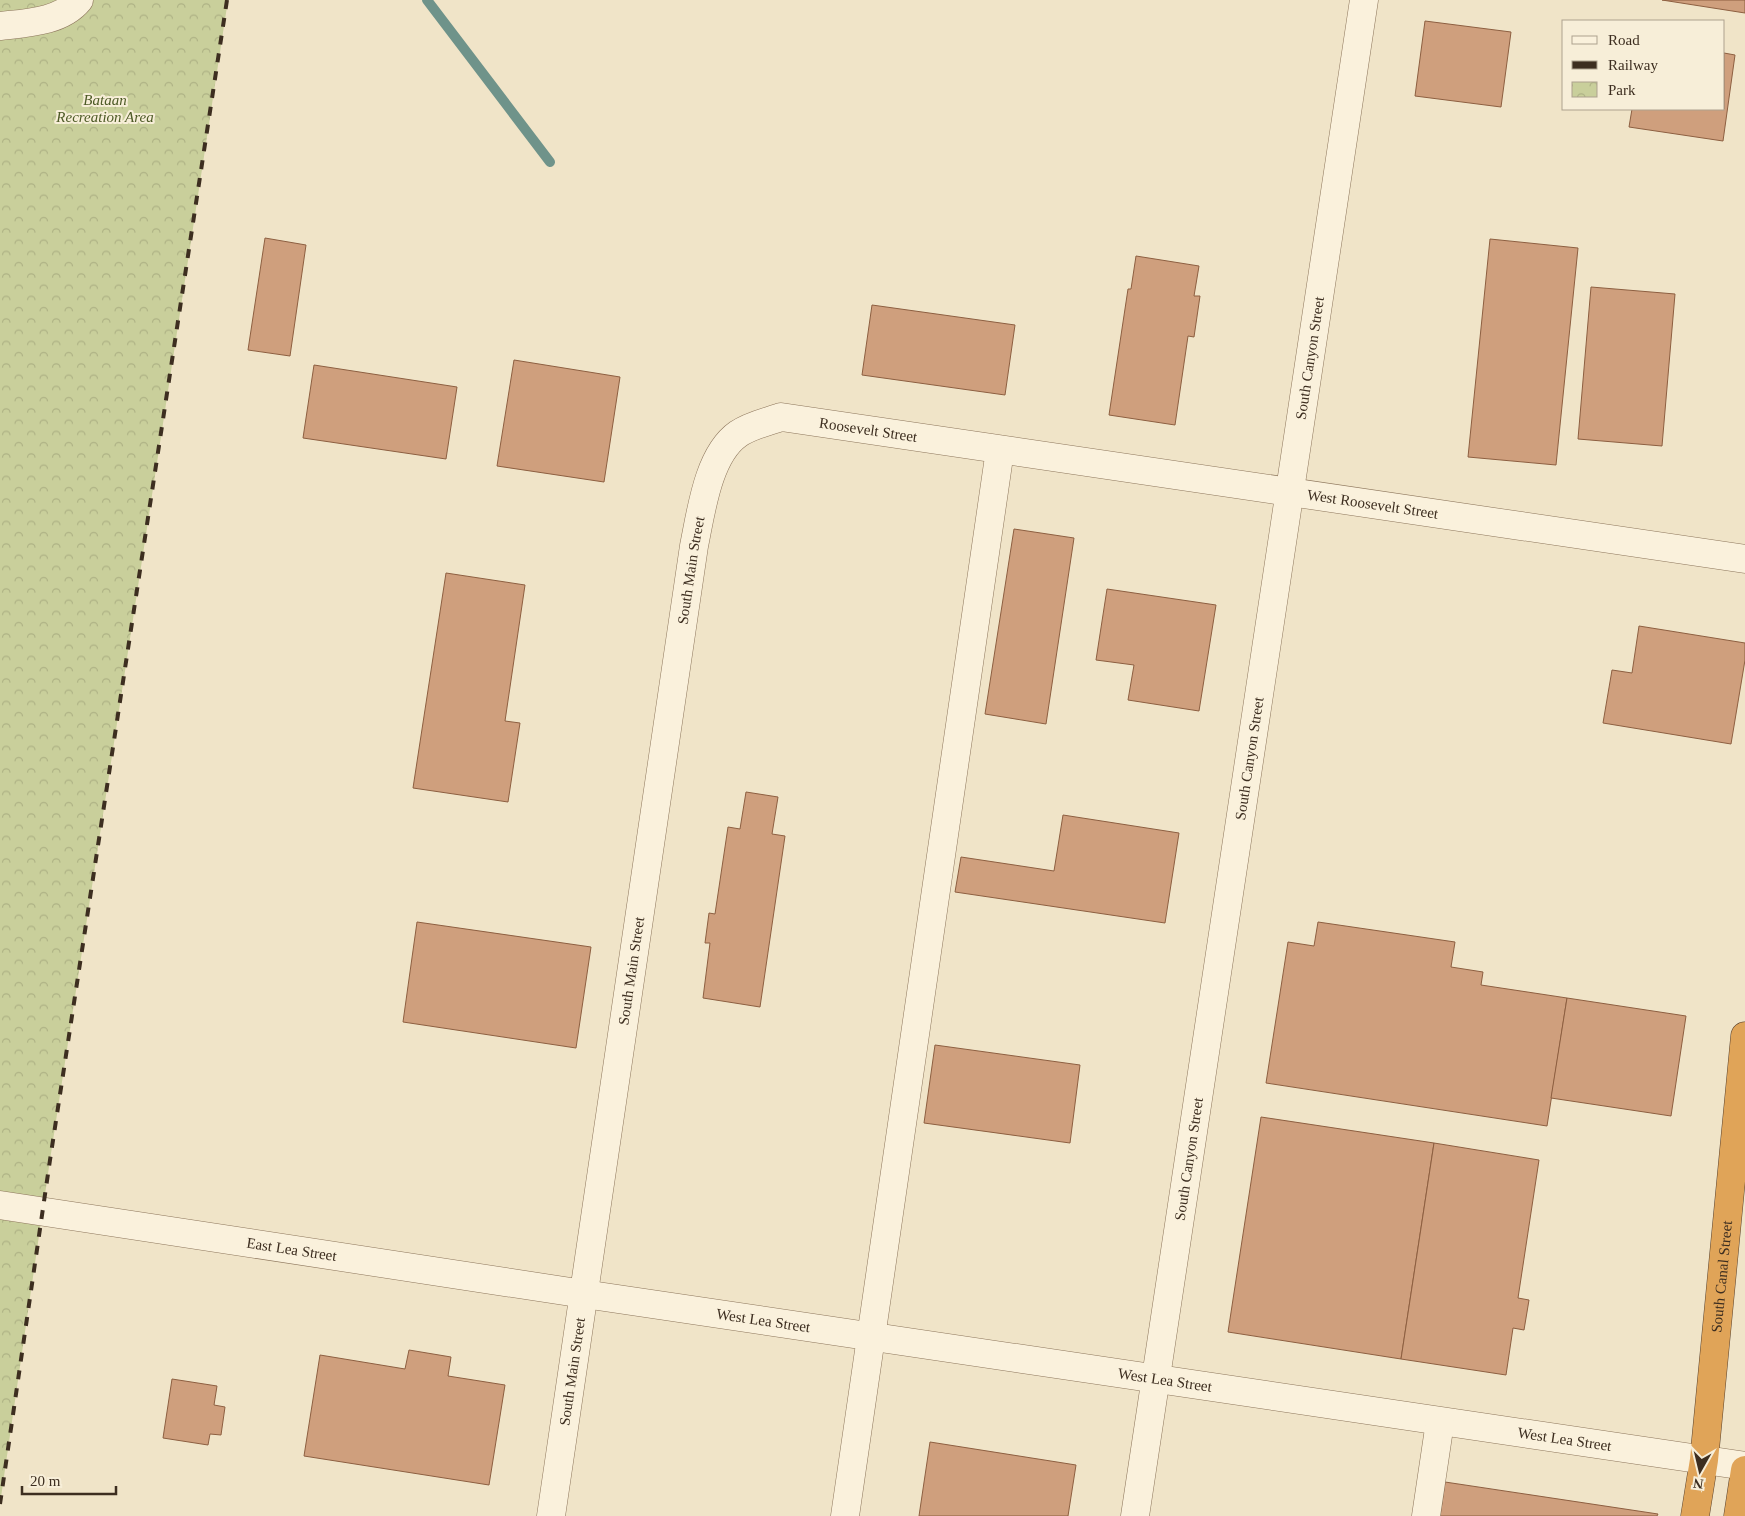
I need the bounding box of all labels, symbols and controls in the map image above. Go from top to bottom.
legend [1562,20,1725,110]
text: Road [1608,32,1640,48]
text: Railway [1608,57,1658,73]
text: Park [1608,82,1636,98]
park label: Bataan Recreation Area [55,92,154,125]
street label: South Canyon Street [1293,295,1327,421]
street label: Roosevelt Street [818,415,919,445]
street label: West Roosevelt Street [1306,487,1440,522]
street label: South Main Street [675,514,708,625]
street label: South Canyon Street [1232,695,1267,821]
street label: South Main Street [615,915,647,1026]
street label: South Canyon Street [1172,1096,1206,1222]
street label: South Canal Street [1708,1219,1735,1333]
street label: East Lea Street [245,1235,339,1264]
street label: West Lea Street [715,1306,812,1336]
street label: South Main Street [556,1316,588,1427]
street label: West Lea Street [1117,1365,1214,1395]
street label: West Lea Street [1517,1424,1613,1454]
north arrow [1675,1446,1725,1496]
scale bar [22,1464,116,1496]
text: 20 m [30,1473,61,1489]
text: N [1692,1475,1704,1492]

